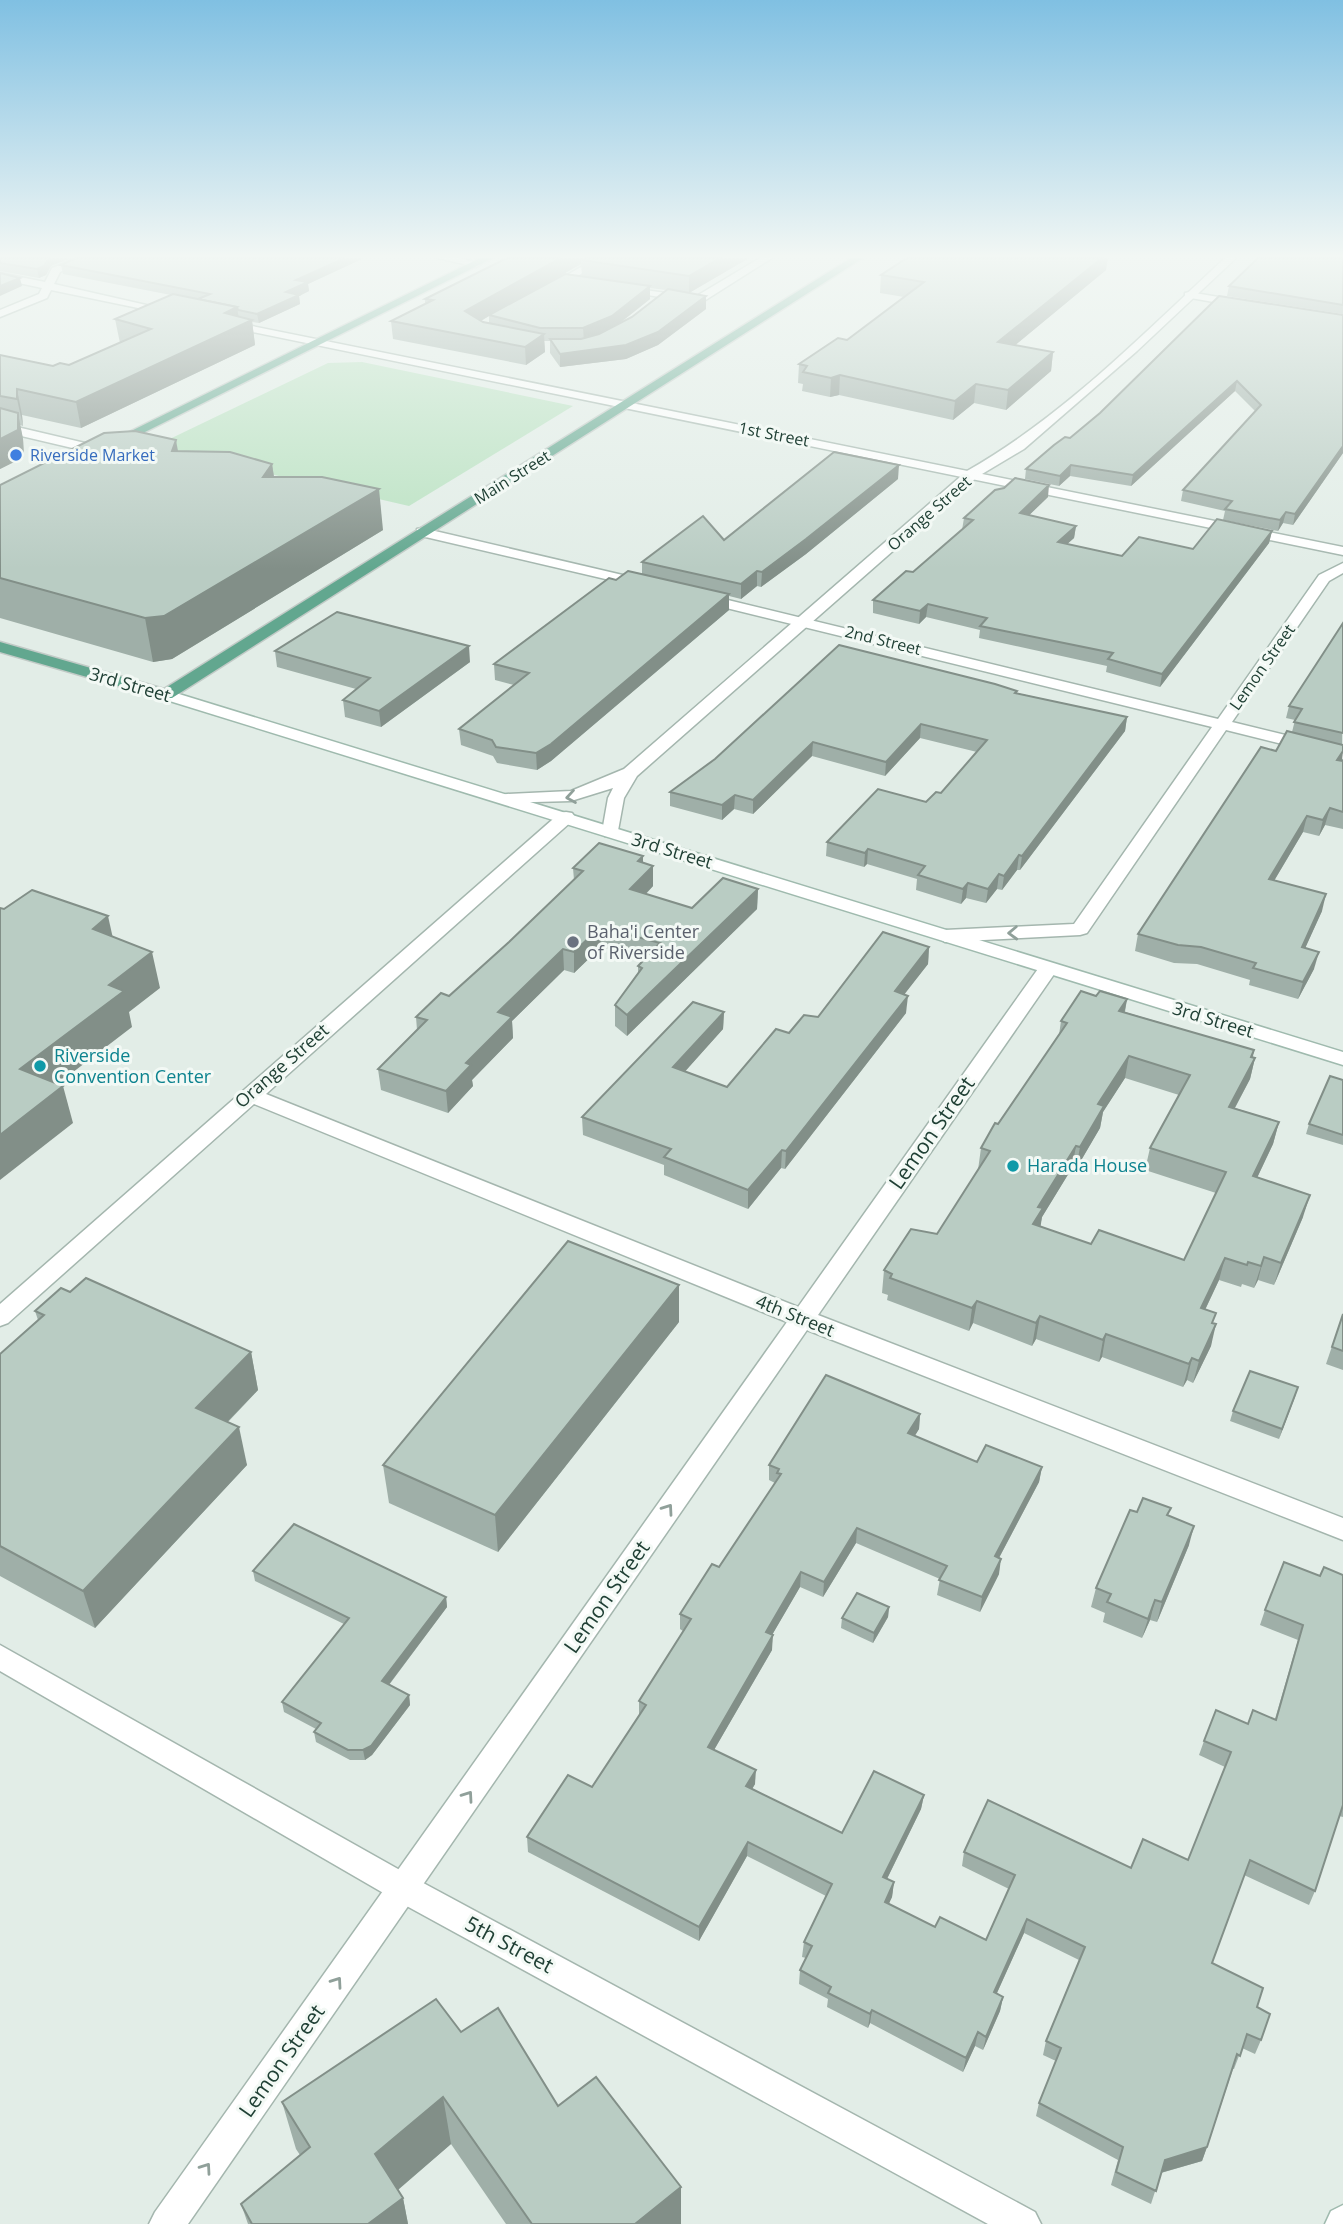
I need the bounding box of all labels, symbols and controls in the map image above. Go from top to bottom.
street label: 1st Street [737,416,811,452]
place label: Riverside Market [30,444,155,466]
street label: Main Street [470,445,555,509]
marker: Riverside Market [8,447,24,463]
street label: Orange Street [882,470,976,555]
street label: Lemon Street [1224,619,1300,714]
street label: 2nd Street [843,620,924,660]
street label: 3rd Street [87,661,174,707]
one-way arrow [565,789,577,804]
street label: 3rd Street [629,826,716,874]
place label: Baha'i Center of Riverside [587,919,700,964]
one-way arrow [1007,926,1018,941]
marker: Baha'i Center of Riverside [565,934,581,950]
street label: 3rd Street [1170,995,1257,1043]
street label: Orange Street [229,1018,333,1113]
place label: Riverside Convention Center [54,1043,212,1088]
marker: Riverside Convention Center [32,1058,48,1074]
street label: Lemon Street [882,1070,980,1194]
place label: Harada House [1027,1153,1147,1177]
marker: Harada House [1005,1158,1021,1174]
street label: 4th Street [753,1288,838,1342]
one-way arrow [660,1504,672,1517]
street label: Lemon Street [557,1534,655,1658]
one-way arrow [460,1791,472,1804]
street label: 5th Street [460,1909,559,1979]
one-way arrow [329,1977,341,1990]
street label: Lemon Street [232,1998,330,2122]
one-way arrow [198,2163,210,2176]

